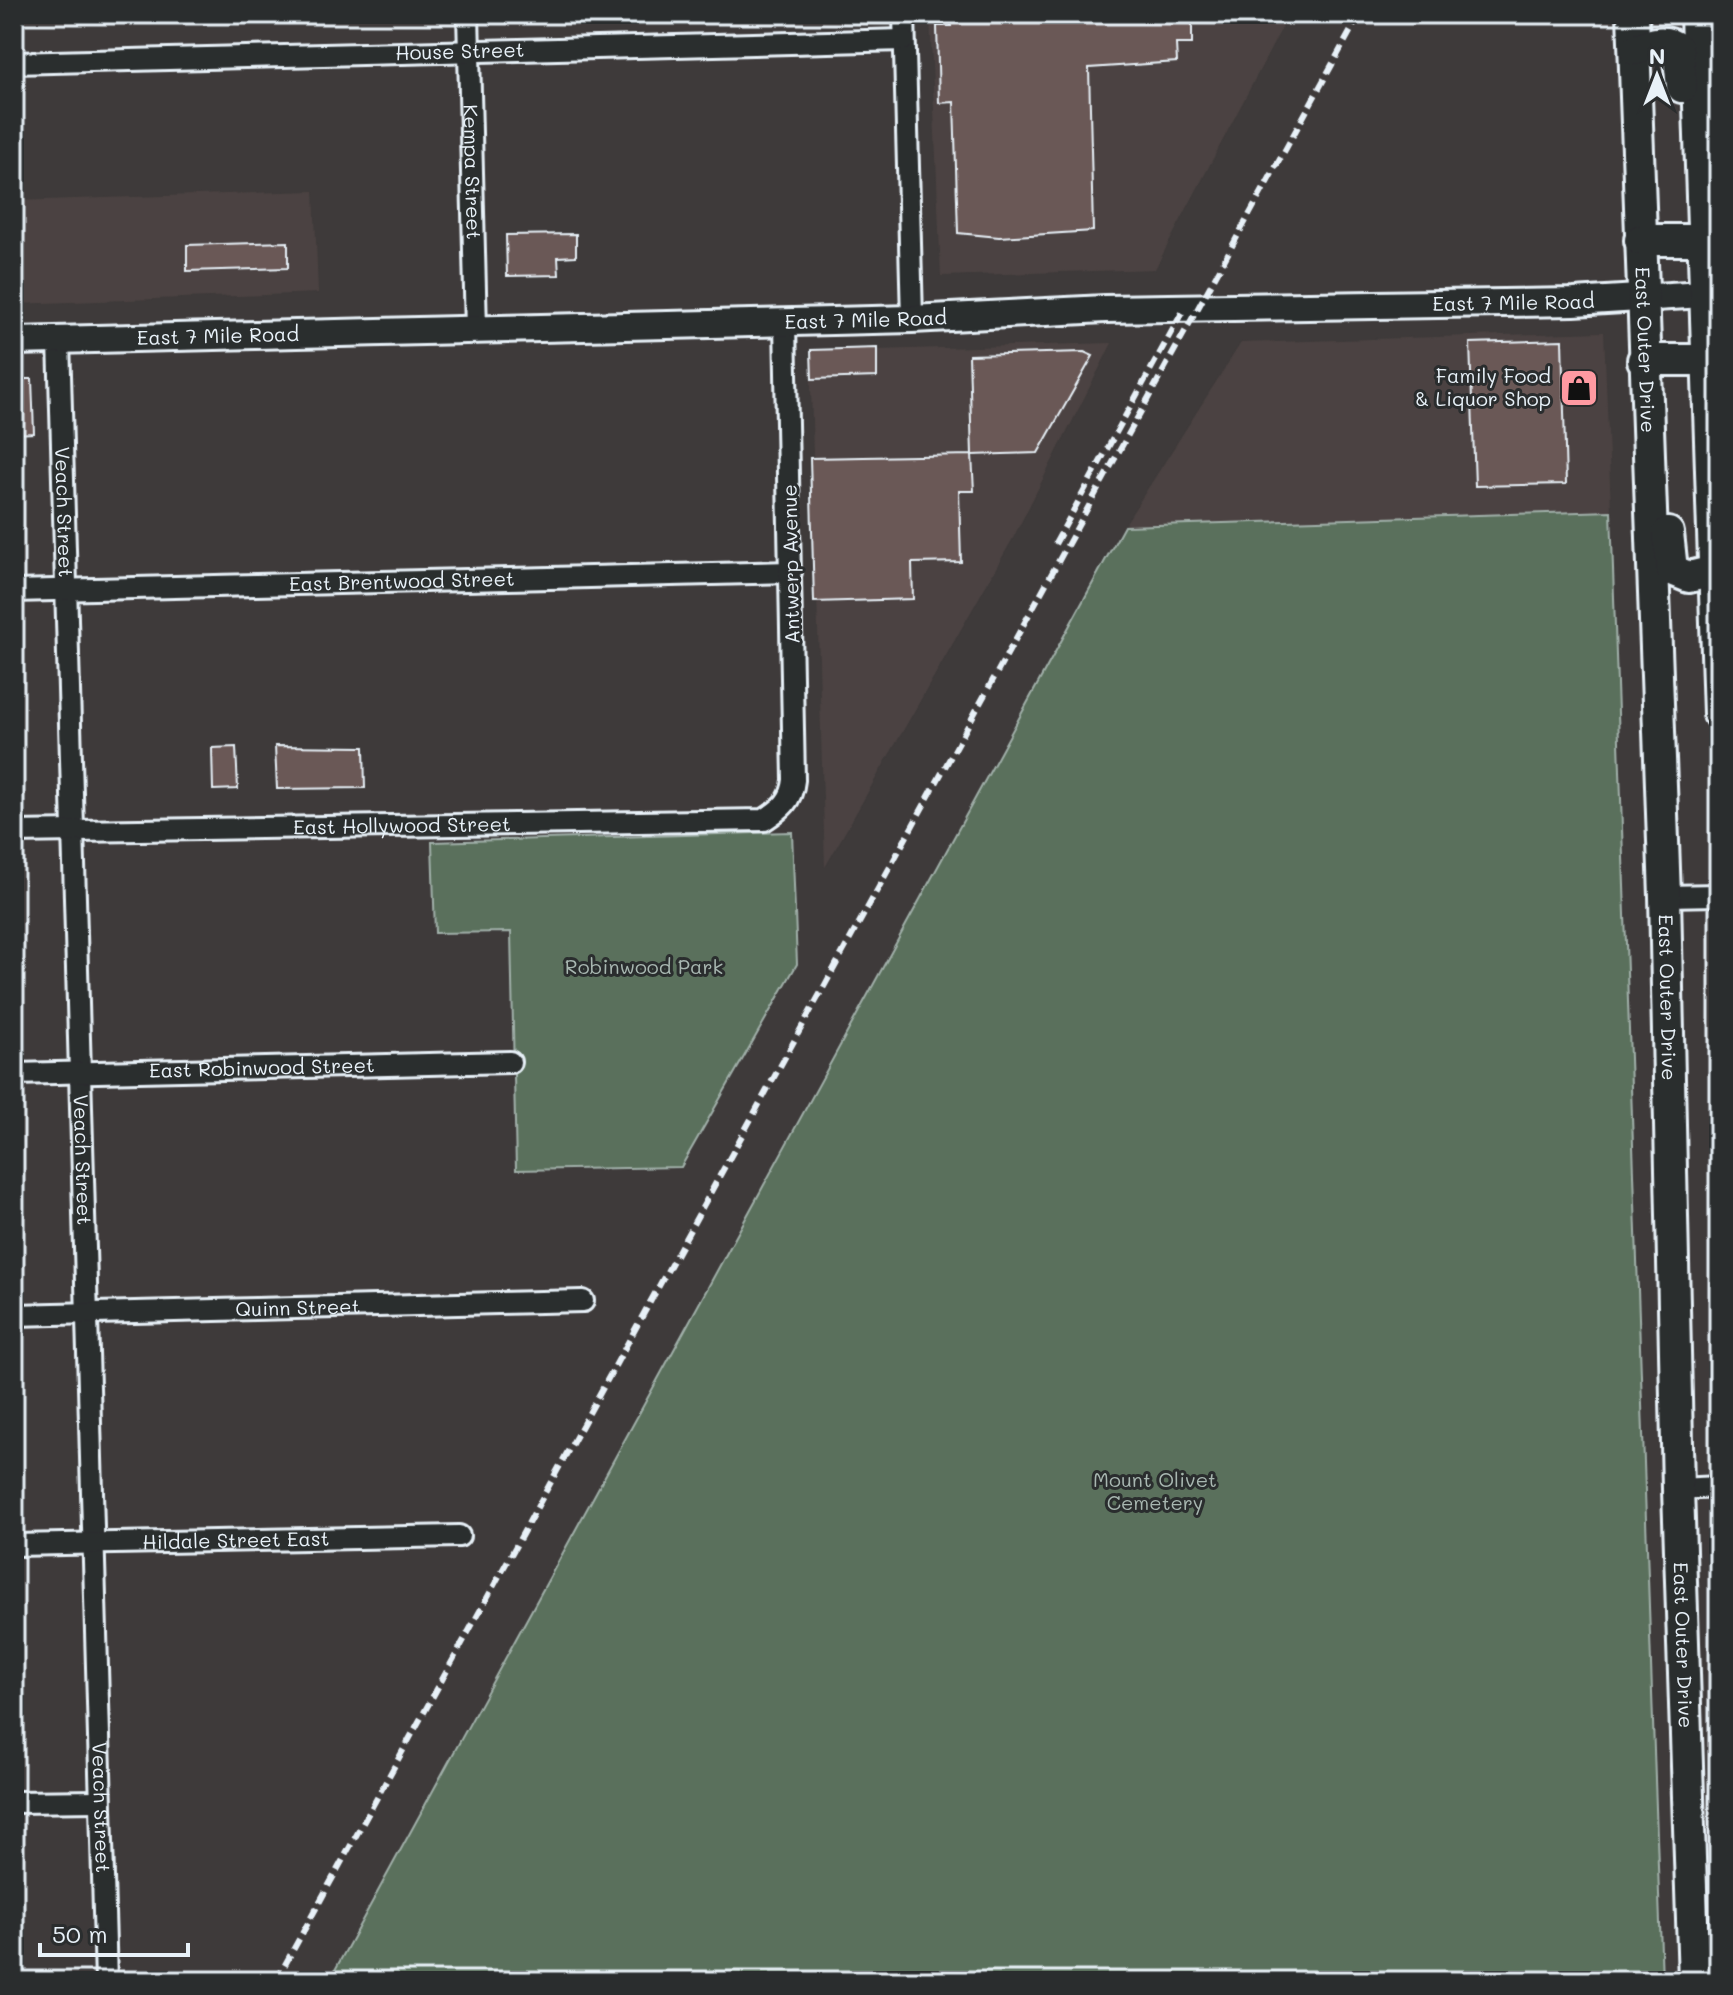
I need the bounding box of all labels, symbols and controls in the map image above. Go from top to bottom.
street label: House Street [395,36,525,65]
north arrow [1617,36,1697,116]
text: N [1649,41,1665,70]
street label: Kempa Street [458,104,488,240]
street label: East Outer Drive [1630,266,1662,433]
street label: East 7 Mile Road [1432,287,1595,316]
street label: East 7 Mile Road [784,303,947,334]
street label: East 7 Mile Road [137,320,299,350]
place label: Family Food & Liquor Shop [1415,362,1551,411]
shop icon: Family Food & Liquor Shop [1558,367,1600,409]
street label: Veach Street [50,446,80,578]
street label: Antwerp Avenue [776,484,804,644]
street label: East Brentwood Street [289,565,515,596]
street label: East Hollywood Street [293,810,511,840]
street label: East Outer Drive [1653,914,1683,1081]
park label: Robinwood Park [565,953,723,979]
street label: East Robinwood Street [149,1051,375,1083]
street label: Veach Street [69,1094,98,1225]
street label: Quinn Street [235,1292,361,1322]
park label: Mount Olivet Cemetery [1093,1466,1217,1515]
street label: Hildale Street East [142,1525,330,1554]
street label: East Outer Drive [1668,1562,1700,1729]
street label: Veach Street [87,1742,117,1873]
scale bar [40,1907,188,1957]
text: 50 m [52,1918,108,1949]

